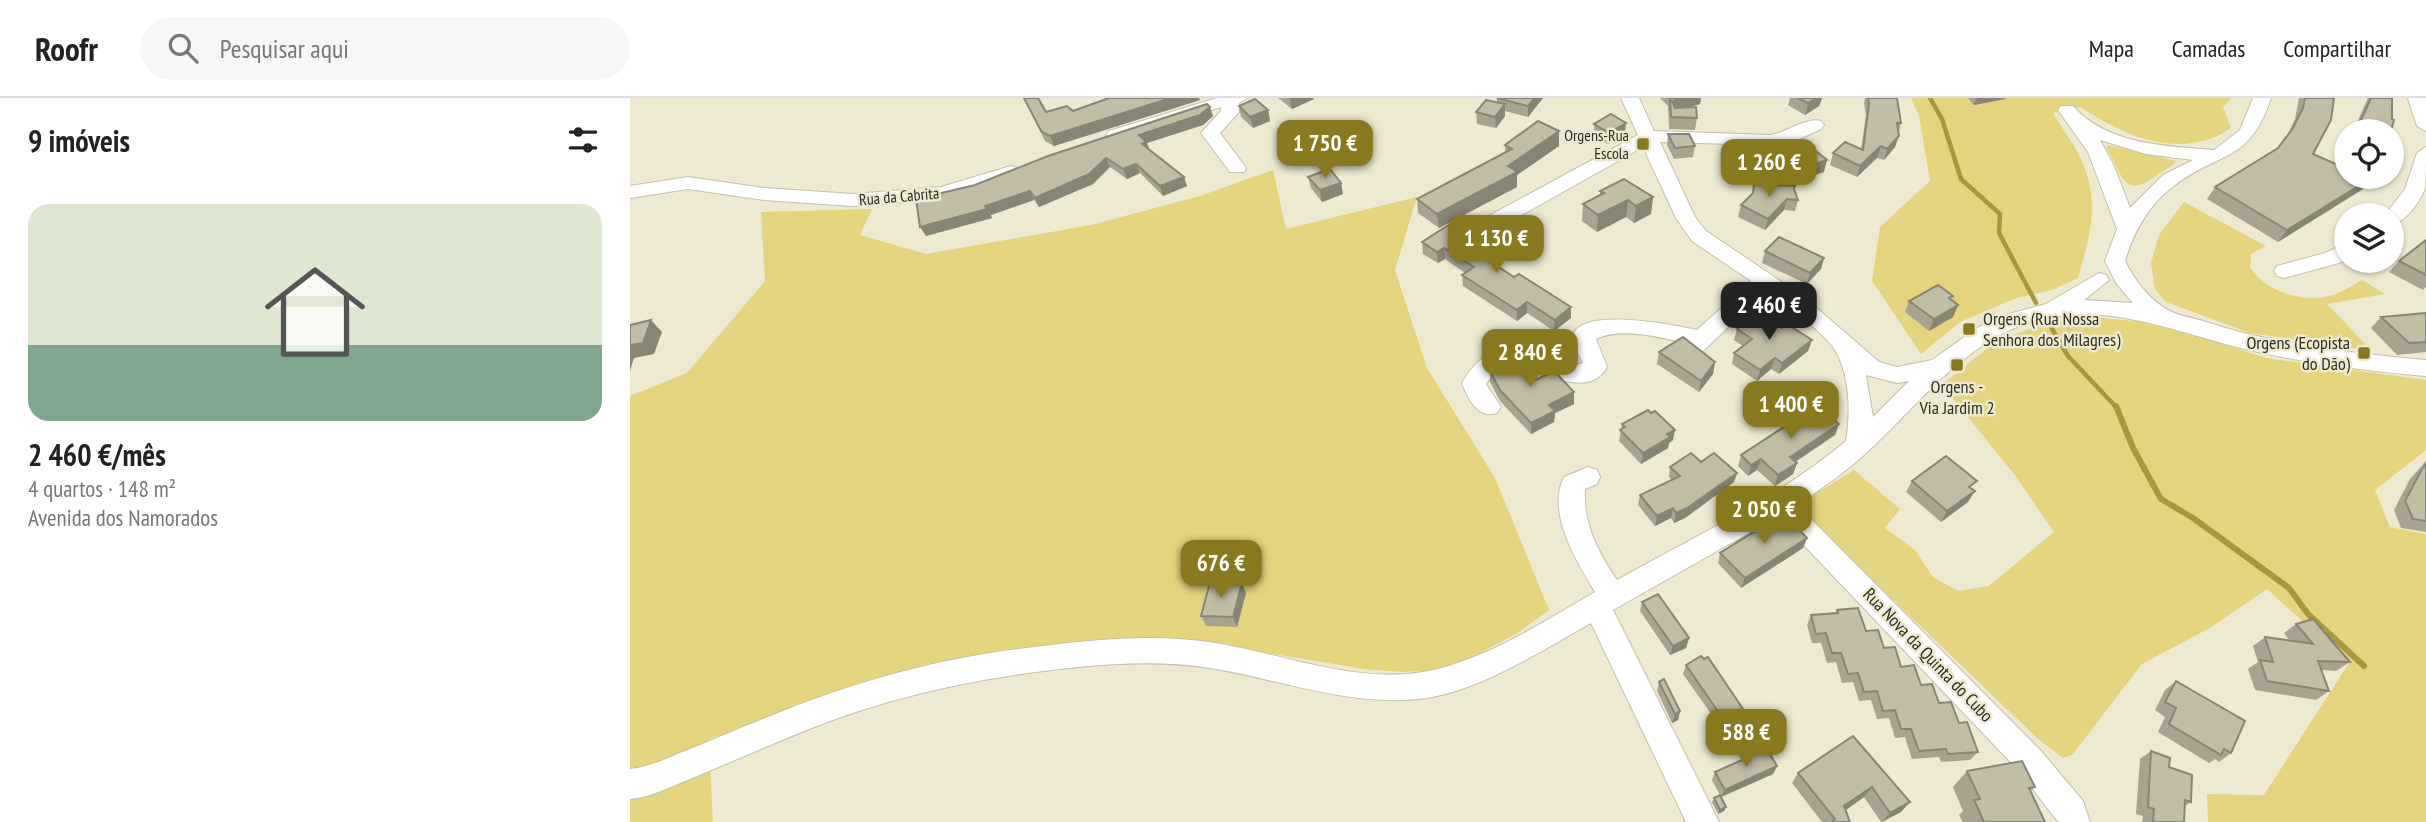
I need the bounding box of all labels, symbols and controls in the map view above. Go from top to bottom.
search box [140,17,630,80]
text: Roofr [35,27,98,70]
icon: search [164,29,202,67]
text: Pesquisar aqui [220,32,349,65]
text: Mapa [2089,33,2134,64]
text: Camadas [2172,33,2245,64]
text: Compartilhar [2283,33,2391,64]
map controls [2334,119,2404,273]
button: locate [2334,119,2404,189]
pin: 1 750 € [1260,120,1390,180]
text: 9 imóveis [28,121,130,160]
icon: filters [564,121,602,159]
place label: Orgens-Rua Escola [1564,125,1629,163]
text: 1 750 € [1293,128,1357,157]
marker: Orgens-Rua Escola [1635,136,1651,152]
pin: 1 260 € [1704,140,1834,199]
text: 1 260 € [1737,147,1801,176]
street label: Rua da Cabrita [858,183,940,209]
button: layers [2334,203,2404,273]
pin: 1 130 € [1431,216,1561,275]
text: 1 130 € [1464,223,1528,252]
icon: home [252,249,378,375]
pin: 2 460 € [1704,282,1834,342]
text: 2 460 € [1737,290,1801,319]
place label: Orgens (Rua Nossa Senhora dos Milagres) [1983,307,2121,351]
marker: Orgens (Rua Nossa Senhora dos Milagres) [1961,321,1977,337]
pin: 2 840 € [1465,330,1595,389]
place label: Orgens (Ecopista do Dão) [2246,331,2351,375]
text: 2 840 € [1498,337,1562,366]
marker: Orgens (Ecopista do Dão) [2356,345,2372,361]
marker: Orgens - Via Jardim 2 [1949,357,1965,373]
place label: Orgens - Via Jardim 2 [1918,375,1995,419]
pin: 1 400 € [1726,382,1856,441]
text: 1 400 € [1759,389,1823,418]
text: 2 460 €/mês [28,435,166,474]
text: 4 quartos · 148 m² [28,474,176,503]
pin: 2 050 € [1699,486,1829,546]
text: 2 050 € [1732,494,1796,523]
text: Avenida dos Namorados [28,503,218,532]
pin: 676 € [1172,540,1270,600]
text: 676 € [1197,548,1245,577]
street label: Rua Nova da Quinta do Cubo [1858,583,1999,727]
pin: 588 € [1697,710,1795,769]
text: 588 € [1722,717,1770,746]

